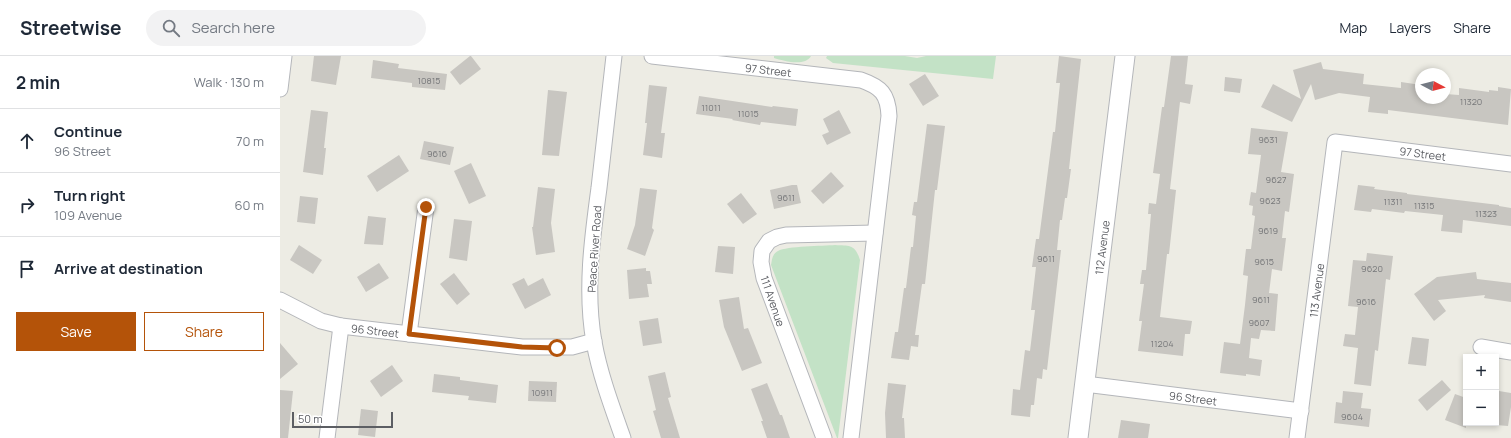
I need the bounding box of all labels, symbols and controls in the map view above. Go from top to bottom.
search box [146,10,426,46]
text: Streetwise [20,15,122,41]
icon: search [160,17,182,39]
text: Search here [192,17,275,38]
text: Map [1339,18,1367,37]
text: Layers [1389,18,1431,37]
text: Share [1453,18,1491,37]
street label: 97 Street [744,59,792,79]
north arrow [1415,68,1451,104]
text: 2 min [16,71,60,94]
text: Walk · 130 m [194,73,264,91]
house number: 10815 [418,74,440,87]
house number: 11320 [1460,95,1482,108]
house number: 11011 [701,101,721,114]
house number: 11015 [737,107,759,120]
text: Continue [54,121,122,142]
icon: ahead [16,130,38,152]
text: 70 m [236,132,264,150]
house number: 9631 [1258,133,1278,146]
text: 96 Street [54,142,111,160]
street label: 97 Street [1399,143,1447,163]
house number: 9616 [427,147,447,160]
house number: 9627 [1266,173,1287,186]
text: Turn right [54,185,125,206]
house number: 9611 [777,191,795,204]
icon: right [16,194,38,216]
house number: 9623 [1259,194,1281,207]
house number: 11311 [1383,195,1403,208]
text: 60 m [234,196,264,214]
route end [417,198,435,216]
house number: 11315 [1414,199,1434,212]
street label: Peace River Road [583,205,605,293]
text: 109 Avenue [54,206,122,224]
house number: 11323 [1475,207,1497,220]
street label: 112 Avenue [1091,219,1112,276]
house number: 9619 [1258,224,1278,237]
house number: 9611 [1037,252,1055,265]
house number: 9615 [1254,255,1274,268]
icon: arrive [16,258,38,280]
text: Arrive at destination [54,258,203,279]
street label: 113 Avenue [1305,262,1327,318]
house number: 9620 [1361,262,1383,275]
street label: 111 Avenue [757,274,789,329]
house number: 9611 [1252,293,1270,306]
house number: 9616 [1356,295,1376,308]
button: Save [16,312,136,351]
button: Share [144,312,264,351]
house number: 9607 [1248,316,1270,329]
street label: 96 Street [350,320,400,340]
house number: 11204 [1151,337,1173,350]
route start [548,339,566,357]
map controls [1463,354,1499,426]
button: + [1463,354,1499,390]
house number: 10911 [531,386,553,399]
street label: 96 Street [1168,387,1218,408]
button: − [1463,390,1499,426]
scale bar [292,410,393,429]
house number: 9604 [1341,410,1363,423]
text: 50 m [298,411,323,426]

